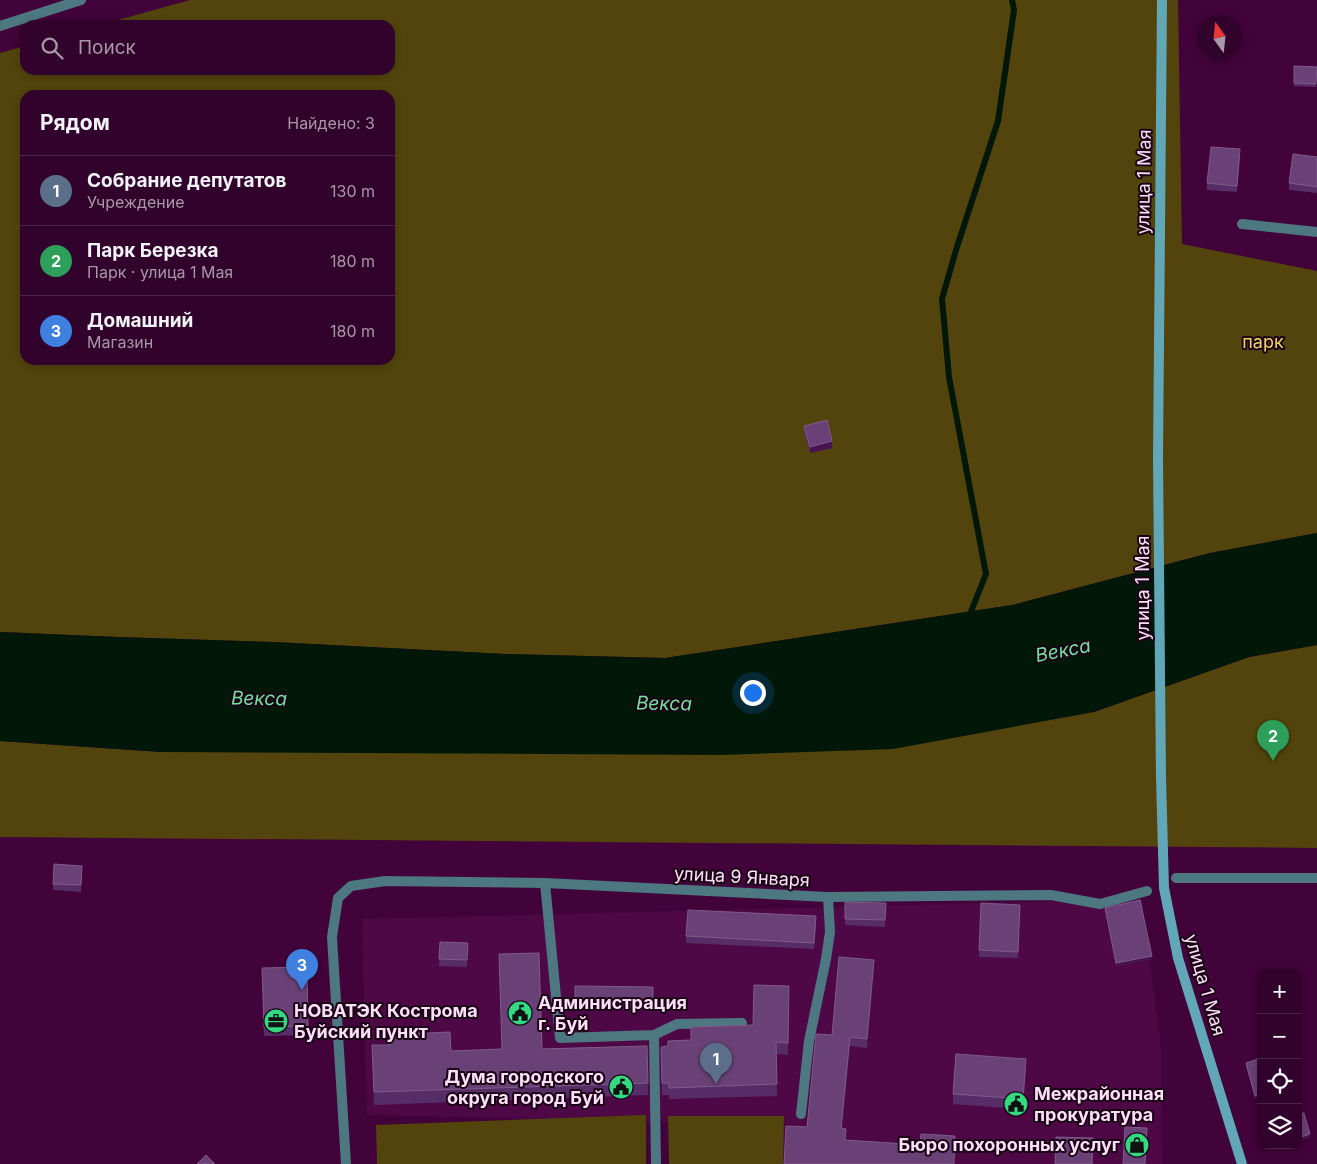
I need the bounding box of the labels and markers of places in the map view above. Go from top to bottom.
pin: 2 [1257,720,1289,761]
pin: 3 [286,949,318,990]
place label: Администрация г. Буй [538,992,687,1034]
place label: НОВАТЭК Кострома Буйский пункт [294,1000,478,1042]
public building icon: Администрация г. Буй [507,1000,533,1026]
office icon: НОВАТЭК Кострома Буйский пункт [263,1008,289,1034]
pin: 1 [700,1043,732,1084]
place label: Дума городского округа город Буй [445,1066,604,1108]
public building icon: Дума городского округа город Буй [608,1074,634,1100]
place label: Межрайонная прокуратура [1034,1083,1164,1125]
public building icon: Межрайонная прокуратура [1003,1091,1029,1117]
shop icon: Бюро похоронных услуг [1124,1132,1150,1158]
place label: Бюро похоронных услуг [899,1134,1120,1155]

